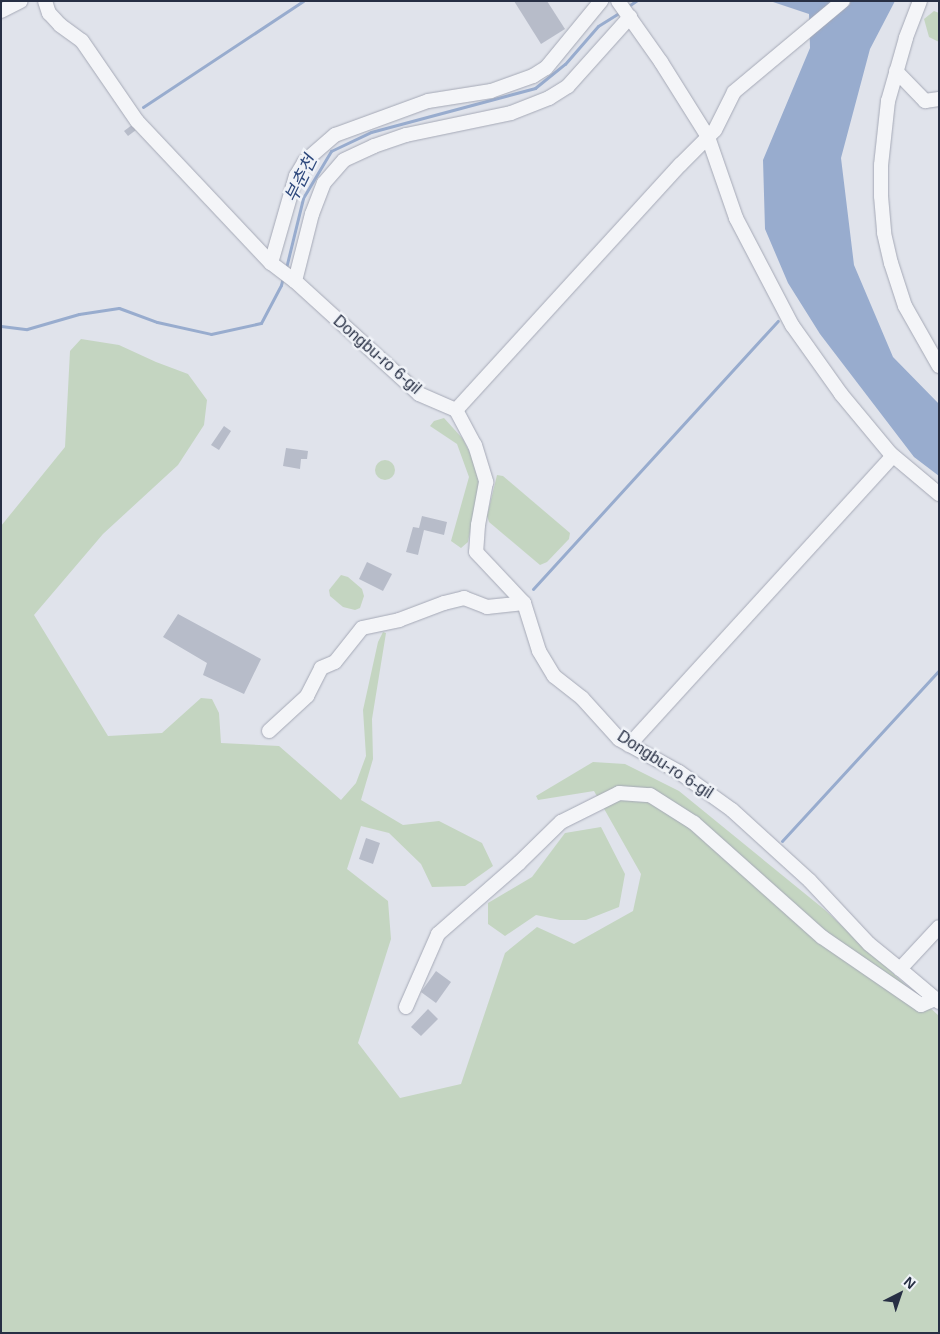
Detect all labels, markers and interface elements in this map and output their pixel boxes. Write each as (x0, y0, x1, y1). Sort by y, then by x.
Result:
water label: 부춘천 (280, 152, 322, 206)
street label: Dongbu-ro 6-gil (329, 312, 425, 398)
street label: Dongbu-ro 6-gil (614, 727, 716, 803)
north arrow (875, 1269, 925, 1319)
text: N (901, 1273, 919, 1292)

